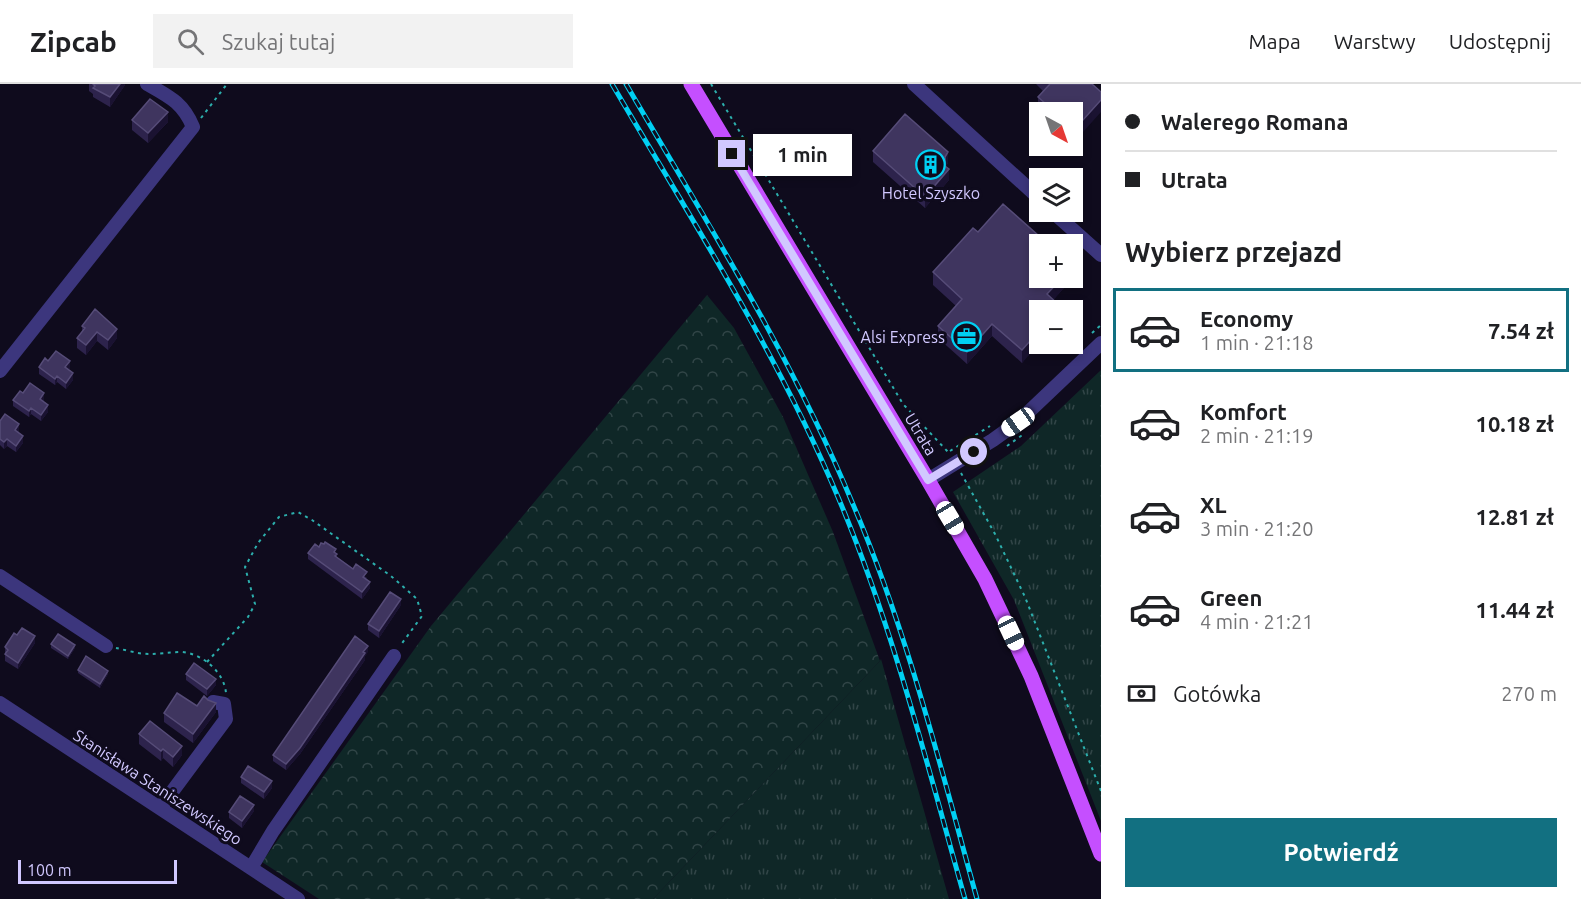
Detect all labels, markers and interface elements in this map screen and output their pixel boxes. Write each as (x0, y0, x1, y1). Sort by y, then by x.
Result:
search box (153, 14, 573, 68)
icon: search (174, 25, 207, 58)
text: Zipcab (30, 26, 117, 57)
text: Szukaj tutaj (222, 29, 335, 54)
text: Mapa (1249, 29, 1301, 53)
text: Warstwy (1334, 29, 1416, 53)
text: Udostępnij (1449, 29, 1551, 53)
north arrow (1029, 102, 1083, 156)
map controls (1029, 102, 1083, 354)
text: Walerego Romana (1161, 109, 1348, 134)
callout: 1 min (753, 133, 852, 175)
route end (718, 140, 745, 167)
text: 1 min (777, 143, 828, 166)
building icon: Hotel Szyszko (915, 149, 947, 181)
text: Utrata (1161, 167, 1228, 192)
button: layers (1029, 168, 1083, 222)
place label: Hotel Szyszko (882, 184, 980, 202)
button: + (1029, 234, 1083, 288)
text: Wybierz przejazd (1125, 237, 1342, 267)
button: − (1029, 300, 1083, 354)
icon: car (1128, 303, 1182, 357)
text: Economy (1200, 306, 1293, 331)
text: 7.54 zł (1488, 318, 1554, 343)
office icon: Alsi Express (950, 321, 982, 353)
place label: Alsi Express (861, 328, 945, 346)
text: 1 min · 21:18 (1200, 331, 1314, 354)
icon: car (1128, 396, 1182, 450)
text: Komfort (1200, 399, 1287, 424)
car (998, 404, 1038, 440)
street label: Utrata (901, 410, 941, 458)
text: 10.18 zł (1475, 411, 1554, 436)
text: 2 min · 21:19 (1200, 424, 1314, 447)
route start (960, 438, 987, 465)
icon: car (1128, 489, 1182, 543)
text: XL (1200, 492, 1227, 517)
car (933, 498, 967, 538)
text: 12.81 zł (1475, 504, 1554, 529)
text: 3 min · 21:20 (1200, 517, 1314, 540)
icon: car (1128, 582, 1182, 636)
text: Green (1200, 585, 1262, 610)
text: 11.44 zł (1475, 597, 1554, 622)
text: 4 min · 21:21 (1200, 610, 1314, 633)
car (995, 613, 1027, 653)
icon: cash (1125, 677, 1158, 710)
text: Gotówka (1173, 681, 1261, 706)
text: 270 m (1501, 682, 1557, 705)
street label: Stanisława Staniszewskiego (70, 726, 246, 848)
button: Potwierdź (1125, 818, 1557, 887)
scale bar (18, 857, 177, 884)
text: 100 m (27, 861, 72, 879)

